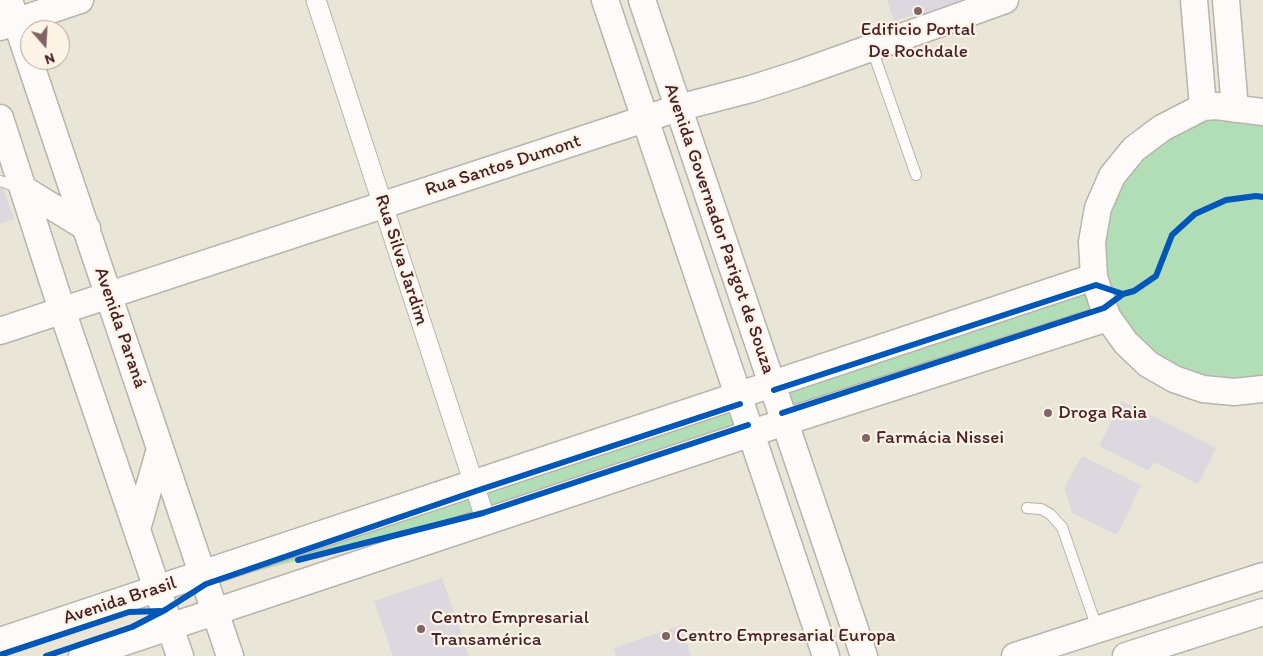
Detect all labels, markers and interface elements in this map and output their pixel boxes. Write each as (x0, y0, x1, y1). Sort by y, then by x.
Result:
marker: Edificio Portal De Rochdale (912, 5, 924, 17)
place label: Edificio Portal De Rochdale (861, 19, 975, 63)
north arrow (20, 20, 70, 70)
text: N (42, 49, 57, 68)
street label: Avenida Governador Parigot de Souza (658, 81, 780, 377)
street label: Rua Santos Dumont (422, 130, 584, 202)
street label: Rua Silva Jardim (369, 192, 433, 328)
street label: Avenida Paraná (89, 265, 151, 391)
place label: Droga Raia (1058, 402, 1147, 424)
marker: Droga Raia (1042, 407, 1054, 419)
place label: Farmácia Nissei (876, 427, 1004, 449)
marker: Farmácia Nissei (860, 432, 872, 444)
street label: Avenida Brasil (61, 572, 179, 630)
place label: Centro Empresarial Transamérica (431, 607, 589, 651)
marker: Centro Empresarial Transamérica (415, 623, 427, 635)
place label: Centro Empresarial Europa (676, 625, 896, 647)
marker: Centro Empresarial Europa (660, 630, 672, 642)

